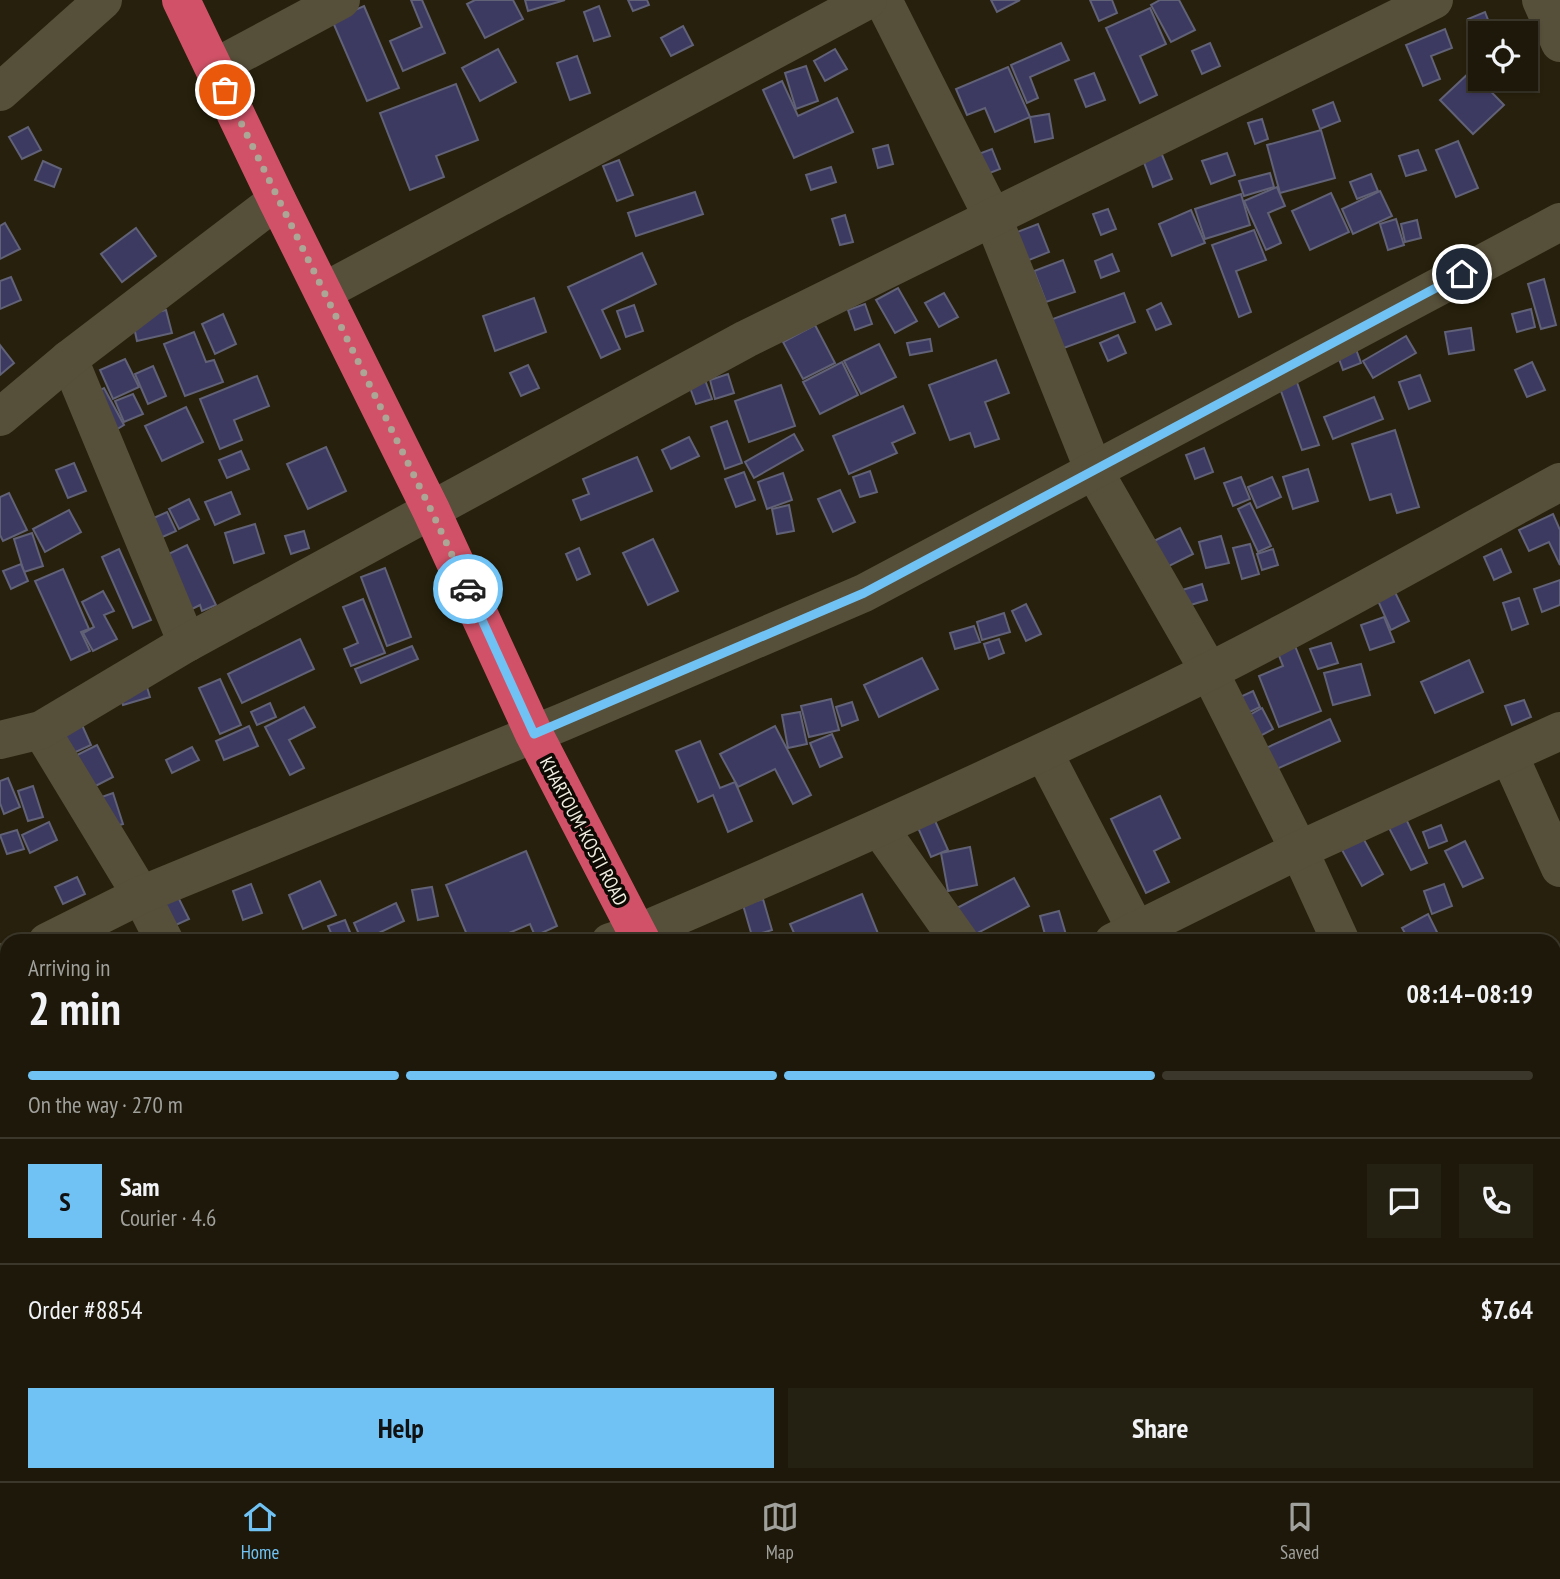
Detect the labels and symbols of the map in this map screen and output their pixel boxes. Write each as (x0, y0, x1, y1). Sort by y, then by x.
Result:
pin (195, 60, 255, 120)
pin (1432, 244, 1492, 304)
courier (433, 554, 503, 624)
street label: KHARTOUM-KOSTI ROAD (535, 753, 633, 909)

